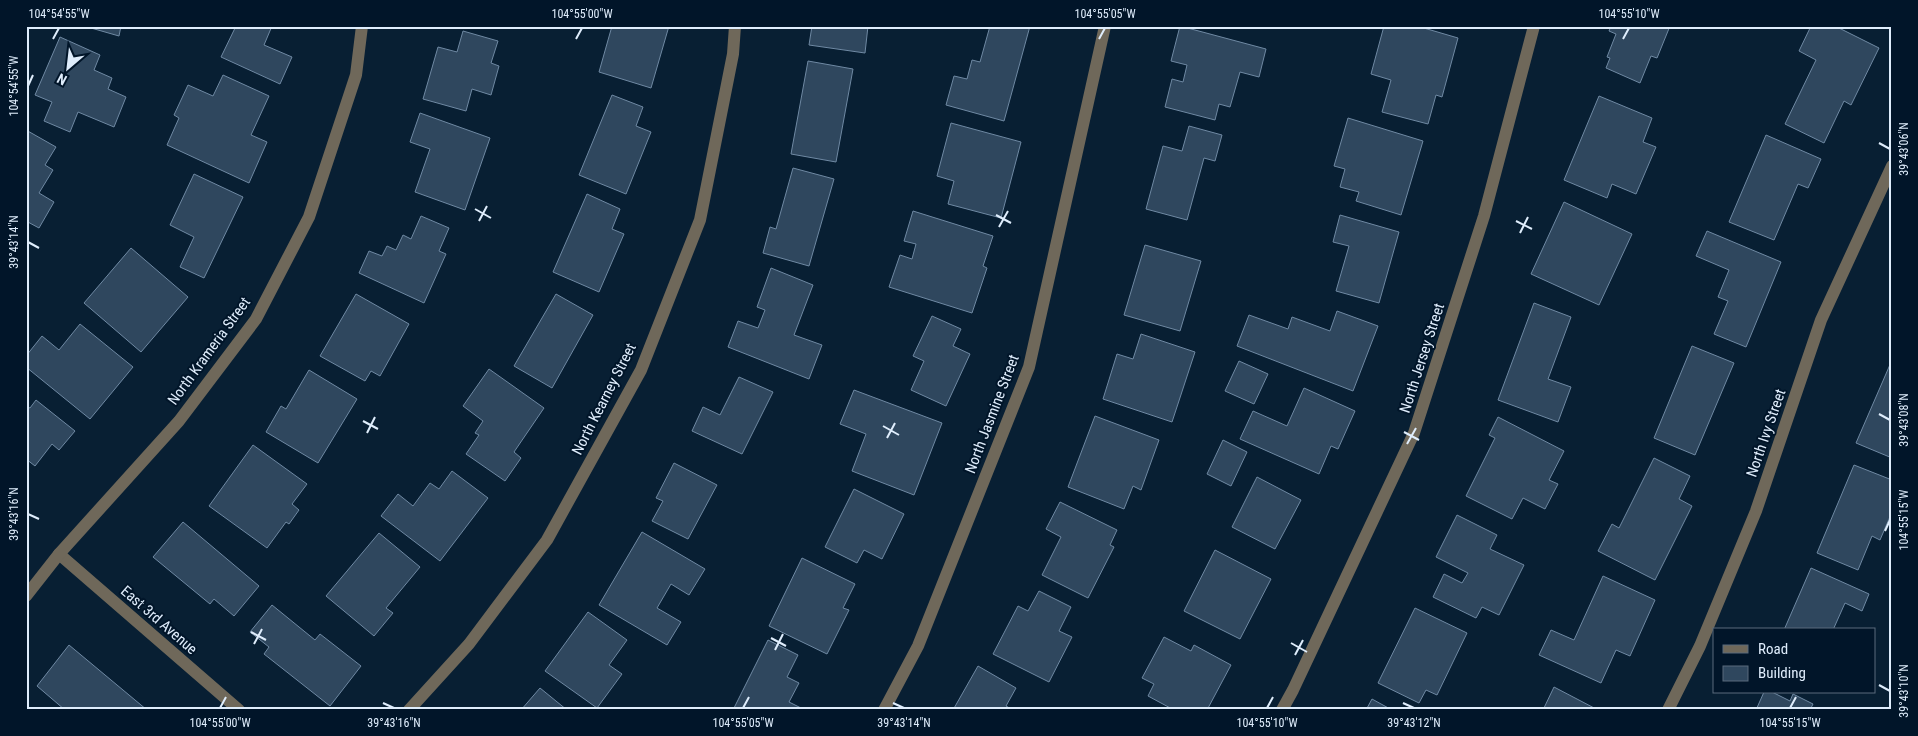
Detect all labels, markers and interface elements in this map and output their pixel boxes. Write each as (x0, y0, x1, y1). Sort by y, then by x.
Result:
text: 104°54'55"W (28, 7, 90, 21)
text: 104°55'00"W (551, 7, 613, 21)
text: 104°55'05"W (1074, 7, 1136, 21)
text: 104°55'10"W (1598, 7, 1660, 21)
north arrow (42, 42, 92, 92)
text: 104°54'55"W (7, 55, 21, 117)
text: N (54, 70, 69, 89)
text: 39°43'06"N (1897, 122, 1911, 176)
text: 39°43'14"N (7, 215, 21, 269)
street label: North Krameria Street (164, 294, 254, 408)
street label: North Jersey Street (1396, 301, 1448, 415)
street label: North Kearney Street (568, 340, 640, 458)
street label: North Jasmine Street (961, 352, 1023, 476)
street label: North Ivy Street (1743, 387, 1789, 479)
text: 39°43'08"N (1897, 393, 1911, 447)
text: 39°43'16"N (7, 487, 21, 541)
text: 104°55'15"W (1897, 489, 1911, 551)
street label: East 3rd Avenue (117, 582, 201, 658)
legend (1713, 628, 1876, 694)
text: Road (1758, 640, 1788, 658)
text: Building (1758, 664, 1806, 682)
text: 39°43'10"N (1897, 664, 1911, 718)
text: 104°55'00"W (189, 716, 251, 730)
text: 39°43'16"N (367, 716, 421, 730)
text: 104°55'05"W (712, 716, 774, 730)
text: 39°43'14"N (877, 716, 931, 730)
text: 104°55'10"W (1236, 716, 1298, 730)
text: 39°43'12"N (1387, 716, 1441, 730)
text: 104°55'15"W (1759, 716, 1821, 730)

